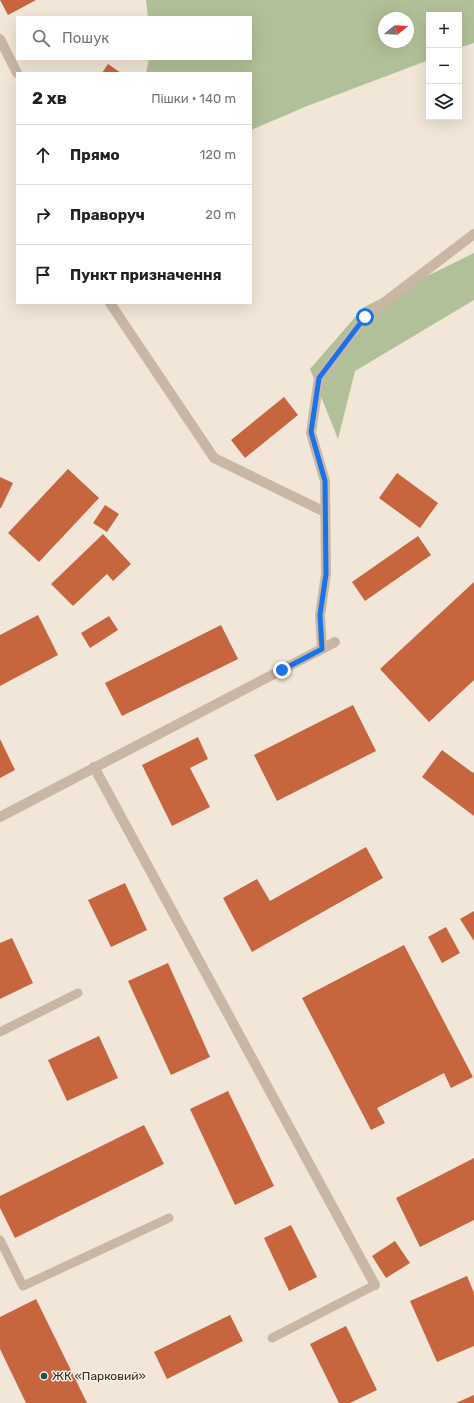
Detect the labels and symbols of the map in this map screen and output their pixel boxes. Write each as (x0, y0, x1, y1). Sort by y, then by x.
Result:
north arrow (378, 12, 414, 48)
route start (356, 308, 374, 326)
route end (273, 661, 291, 679)
place label: ЖК «Парковий» (52, 1369, 146, 1383)
marker: ЖК «Парковий» (39, 1371, 49, 1381)

